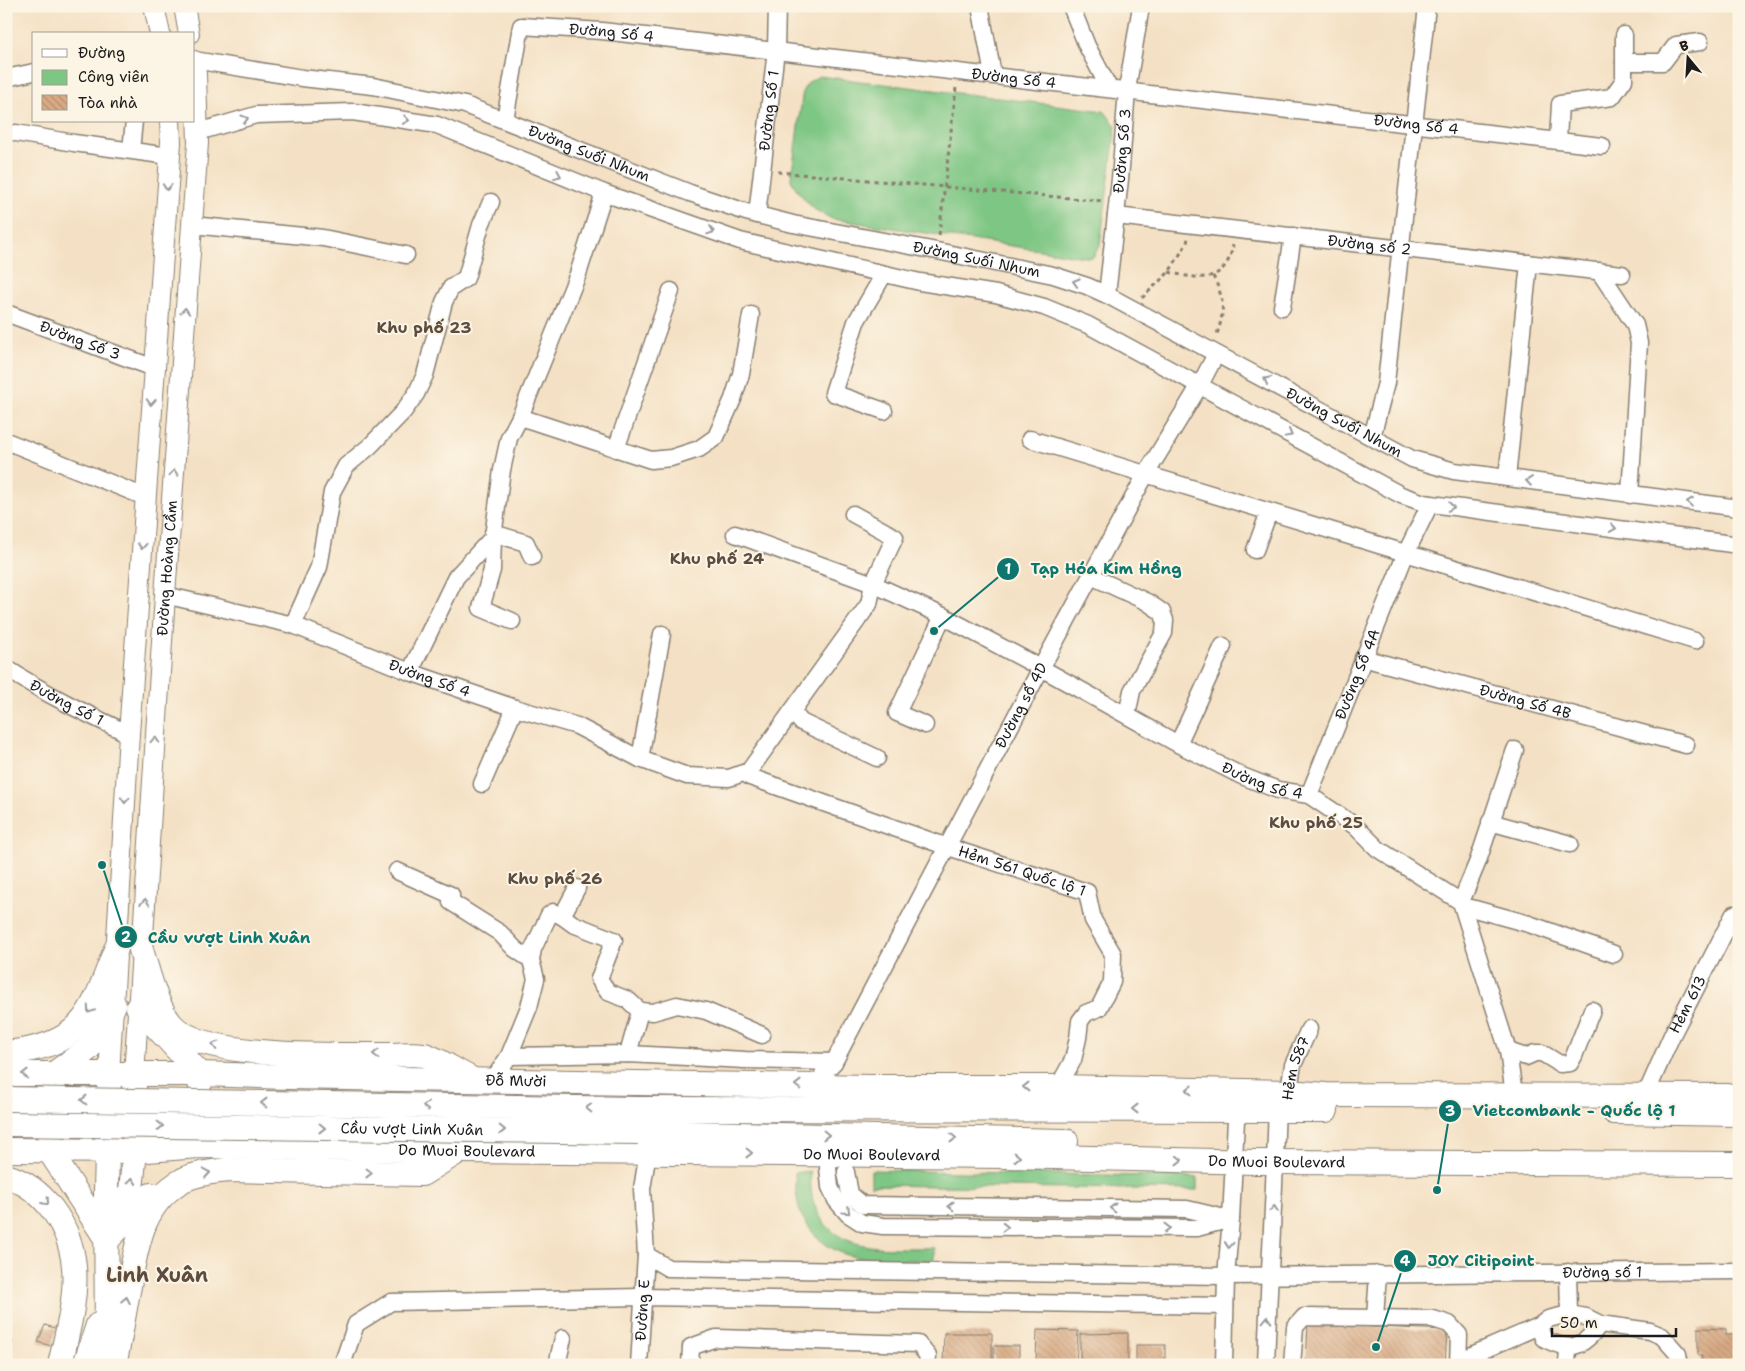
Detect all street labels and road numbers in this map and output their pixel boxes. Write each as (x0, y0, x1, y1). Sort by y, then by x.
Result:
street label: Đường Số 4 (568, 19, 655, 47)
street label: Đường Số 4 (970, 64, 1057, 93)
street label: Đường Số 1 (754, 69, 784, 152)
street label: Đường Số 3 (1108, 108, 1136, 194)
street label: Đường Số 4 (1373, 110, 1460, 139)
street label: Đường Suối Nhum (525, 121, 653, 186)
street label: Đường số 2 (1326, 230, 1412, 260)
street label: Đường Suối Nhum (911, 237, 1042, 282)
street label: Đường Số 3 (37, 316, 123, 365)
street label: Đường Suối Nhum (1282, 383, 1406, 462)
street label: Đường Hoàng Cầm (152, 499, 182, 637)
street label: Đường Số 4A (1330, 626, 1385, 723)
street label: Đường Số 4 (386, 654, 473, 702)
street label: Đường số 4D (991, 659, 1052, 752)
street label: Đường Số 1 (26, 675, 107, 730)
street label: Đường Số 4B (1477, 680, 1573, 724)
street label: Đường Số 4 (1218, 757, 1304, 804)
street label: Hẻm 561 Quốc lộ 1 (956, 841, 1088, 901)
street label: Hẻm 613 (1664, 972, 1711, 1037)
street label: Hẻm 587 (1277, 1033, 1315, 1102)
street label: Đỗ Mười (485, 1070, 547, 1091)
street label: Cầu vượt Linh Xuân (340, 1118, 483, 1140)
street label: Do Muoi Boulevard (398, 1140, 536, 1162)
street label: Do Muoi Boulevard (803, 1144, 941, 1165)
street label: Do Muoi Boulevard (1208, 1151, 1346, 1172)
street label: Đường số 1 (1562, 1262, 1642, 1283)
street label: Đường E (631, 1279, 654, 1342)

